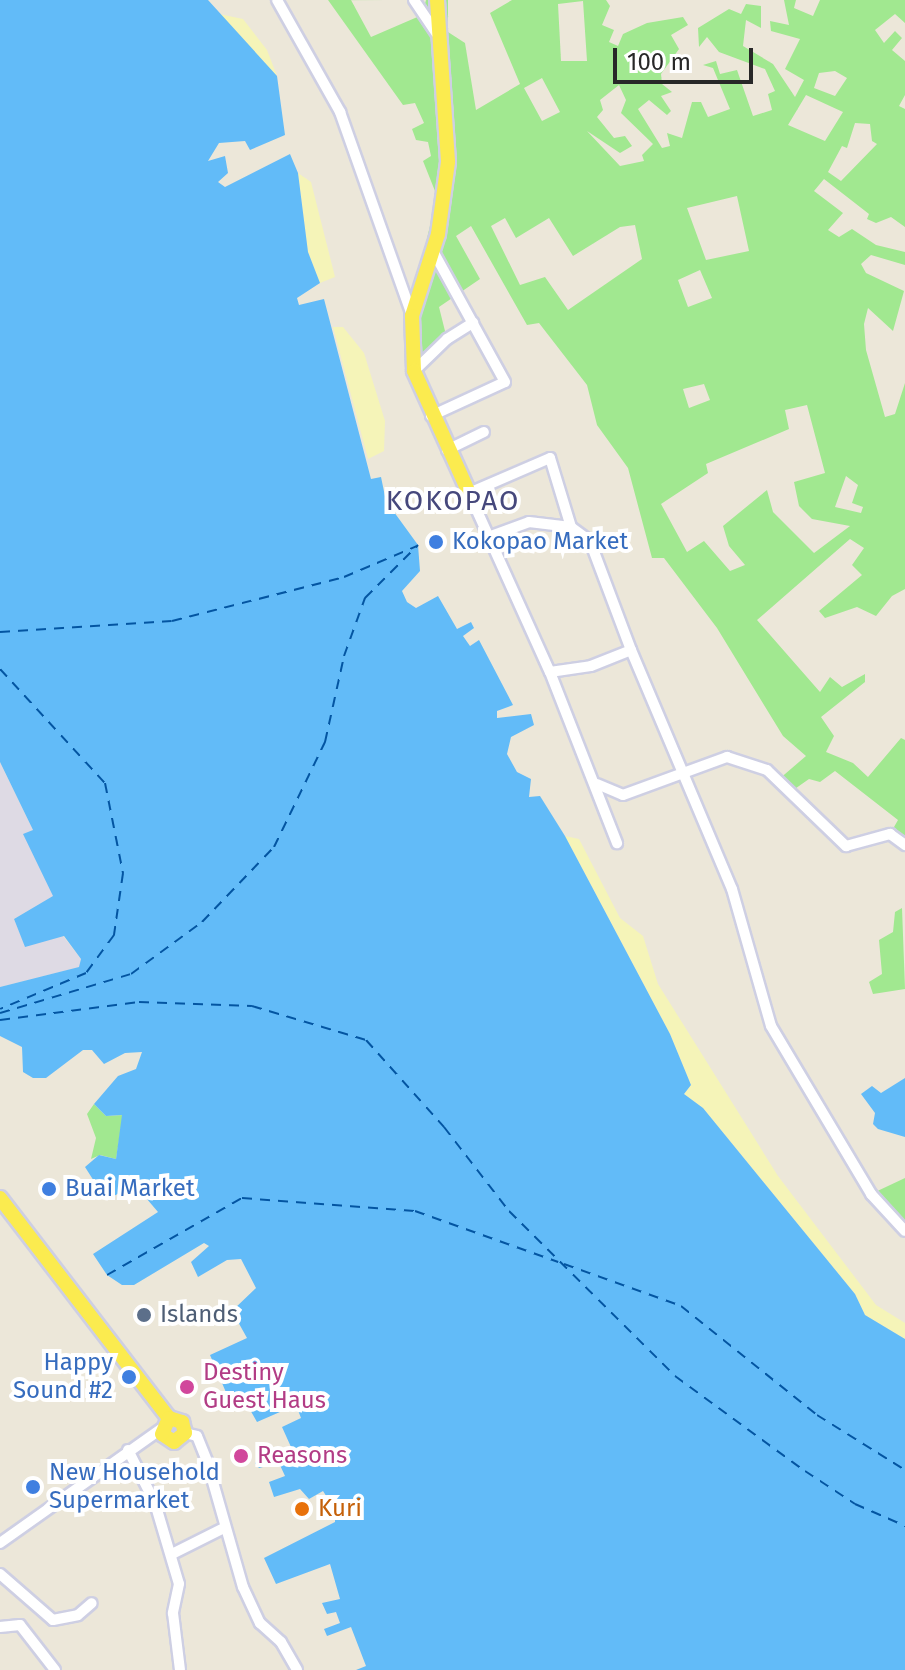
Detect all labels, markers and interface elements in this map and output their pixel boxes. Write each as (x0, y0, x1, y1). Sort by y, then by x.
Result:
scale bar (617, 32, 757, 82)
text: 100 m (627, 48, 691, 76)
district label: KOKOPAO (386, 484, 520, 518)
place label: Kokopao Market (452, 528, 628, 556)
marker: Kokopao Market (427, 533, 445, 551)
place label: Buai Market (65, 1175, 195, 1203)
marker: Buai Market (40, 1180, 58, 1198)
place label: Islands (160, 1301, 238, 1329)
marker: Islands (135, 1306, 153, 1324)
place label: Happy Sound #2 (13, 1349, 113, 1405)
place label: Destiny Guest Haus (203, 1359, 326, 1415)
marker: Happy Sound #2 (120, 1368, 138, 1386)
marker: Destiny Guest Haus (178, 1378, 196, 1396)
place label: Reasons (257, 1442, 347, 1470)
marker: Reasons (232, 1447, 250, 1465)
place label: New Household Supermarket (49, 1459, 220, 1515)
marker: New Household Supermarket (24, 1478, 42, 1496)
place label: Kuri (318, 1495, 362, 1523)
marker: Kuri (293, 1500, 311, 1518)

